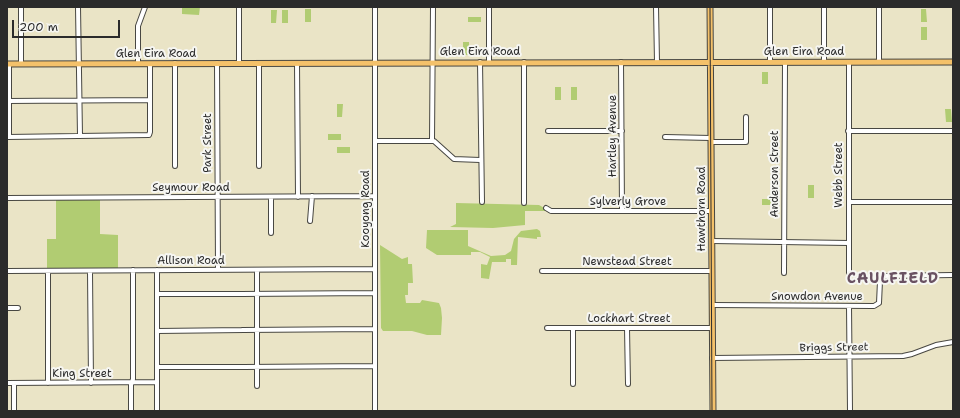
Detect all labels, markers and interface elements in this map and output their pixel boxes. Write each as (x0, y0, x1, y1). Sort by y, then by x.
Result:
scale bar (14, 12, 122, 38)
text: 200 m (19, 19, 58, 35)
street label: Glen Eira Road (440, 45, 520, 59)
street label: Glen Eira Road (764, 45, 844, 59)
street label: Glen Eira Road (116, 47, 196, 61)
street label: Hartley Avenue (606, 95, 620, 177)
street label: Park Street (201, 113, 215, 173)
street label: Anderson Street (768, 131, 782, 217)
street label: Webb Street (832, 142, 846, 208)
street label: Hawthorn Road (695, 167, 709, 251)
street label: Kooyong Road (359, 170, 373, 248)
street label: Seymour Road (152, 181, 230, 195)
street label: Sylverly Grove (590, 195, 666, 209)
street label: Allison Road (157, 254, 225, 268)
street label: Newstead Street (582, 255, 672, 269)
district label: CAULFIELD (847, 270, 939, 288)
street label: Snowdon Avenue (771, 290, 863, 304)
street label: Lockhart Street (587, 312, 671, 326)
street label: Briggs Street (799, 341, 869, 355)
street label: King Street (52, 367, 112, 381)

